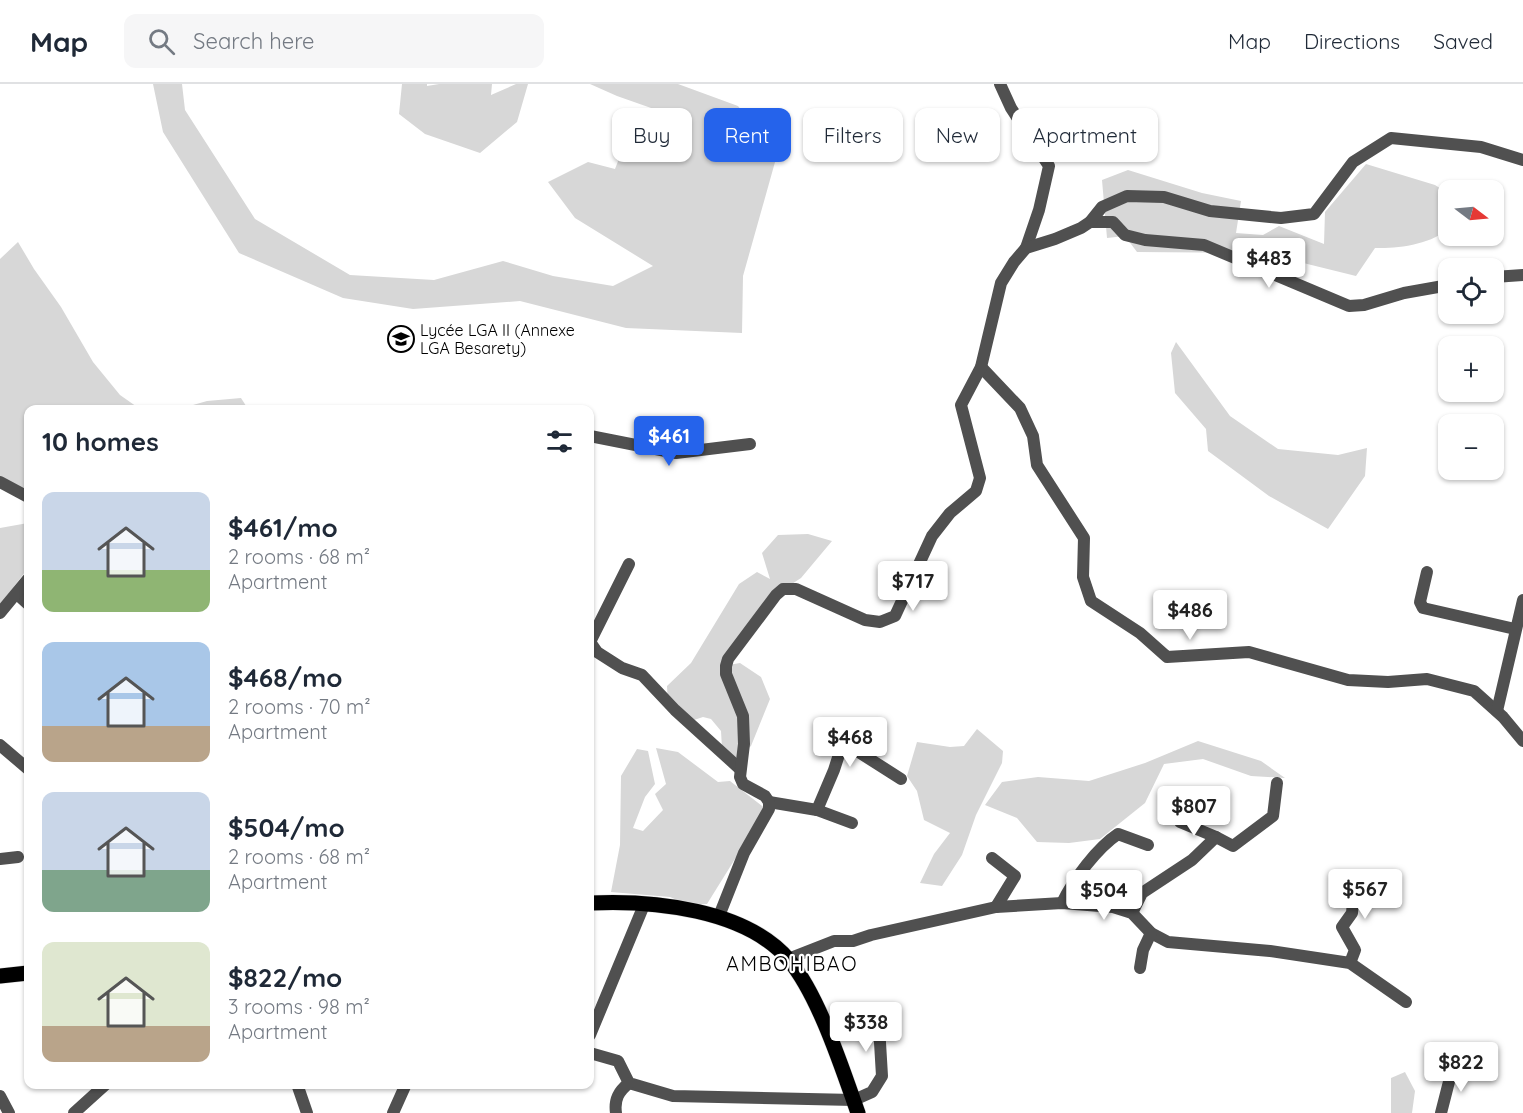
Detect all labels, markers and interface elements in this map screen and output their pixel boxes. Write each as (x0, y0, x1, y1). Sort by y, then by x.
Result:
search box (124, 14, 544, 68)
text: Map (30, 24, 88, 59)
icon: search (145, 25, 178, 58)
text: Search here (193, 27, 315, 55)
text: Map (1228, 28, 1271, 54)
text: Directions (1304, 28, 1400, 54)
text: Saved (1433, 28, 1493, 54)
chip: Buy (612, 108, 692, 162)
chip: Rent (704, 108, 791, 162)
chip: Filters (803, 108, 903, 162)
chip: New (915, 108, 1000, 162)
chip: Apartment (1012, 108, 1158, 162)
north arrow (1438, 180, 1504, 246)
map controls (1438, 180, 1504, 480)
pin: $483 (1233, 238, 1305, 289)
text: $483 (1246, 245, 1292, 270)
button: locate (1438, 258, 1504, 324)
place label: Lycée LGA II (Annexe LGA Besarety) (420, 320, 575, 358)
school or university icon: Lycée LGA II (Annexe LGA Besarety) (386, 324, 416, 354)
button: + (1438, 336, 1504, 402)
button: − (1438, 414, 1504, 480)
pin: $461 (633, 416, 705, 467)
text: $461 (648, 423, 690, 448)
text: 10 homes (42, 425, 159, 458)
icon: filters (543, 425, 576, 458)
text: $461/mo (228, 511, 338, 544)
icon: home (90, 516, 162, 588)
text: 2 rooms · 68 m² (228, 544, 370, 569)
pin: $717 (877, 561, 949, 612)
text: $717 (892, 568, 934, 593)
text: Apartment (228, 569, 328, 594)
pin: $486 (1154, 590, 1226, 641)
text: $486 (1167, 597, 1213, 622)
text: $468/mo (228, 661, 342, 694)
icon: home (90, 666, 162, 738)
text: 2 rooms · 70 m² (228, 694, 371, 719)
pin: $468 (814, 717, 886, 768)
text: Apartment (228, 719, 328, 744)
text: $468 (827, 724, 873, 749)
pin: $807 (1158, 786, 1230, 837)
text: $807 (1171, 793, 1217, 818)
text: $504/mo (228, 811, 345, 844)
icon: home (90, 816, 162, 888)
text: 2 rooms · 68 m² (228, 844, 370, 869)
text: Apartment (228, 869, 328, 894)
pin: $567 (1329, 869, 1401, 920)
pin: $504 (1068, 870, 1140, 921)
text: $567 (1342, 876, 1388, 901)
text: $504 (1080, 877, 1128, 902)
district label: AMBOHIBAO (726, 951, 858, 976)
text: $822/mo (228, 961, 342, 994)
icon: home (90, 966, 162, 1038)
text: 3 rooms · 98 m² (228, 994, 370, 1019)
pin: $338 (830, 1002, 902, 1053)
text: $338 (844, 1009, 888, 1034)
text: Apartment (228, 1019, 328, 1044)
pin: $822 (1425, 1042, 1497, 1093)
text: $822 (1438, 1049, 1484, 1074)

